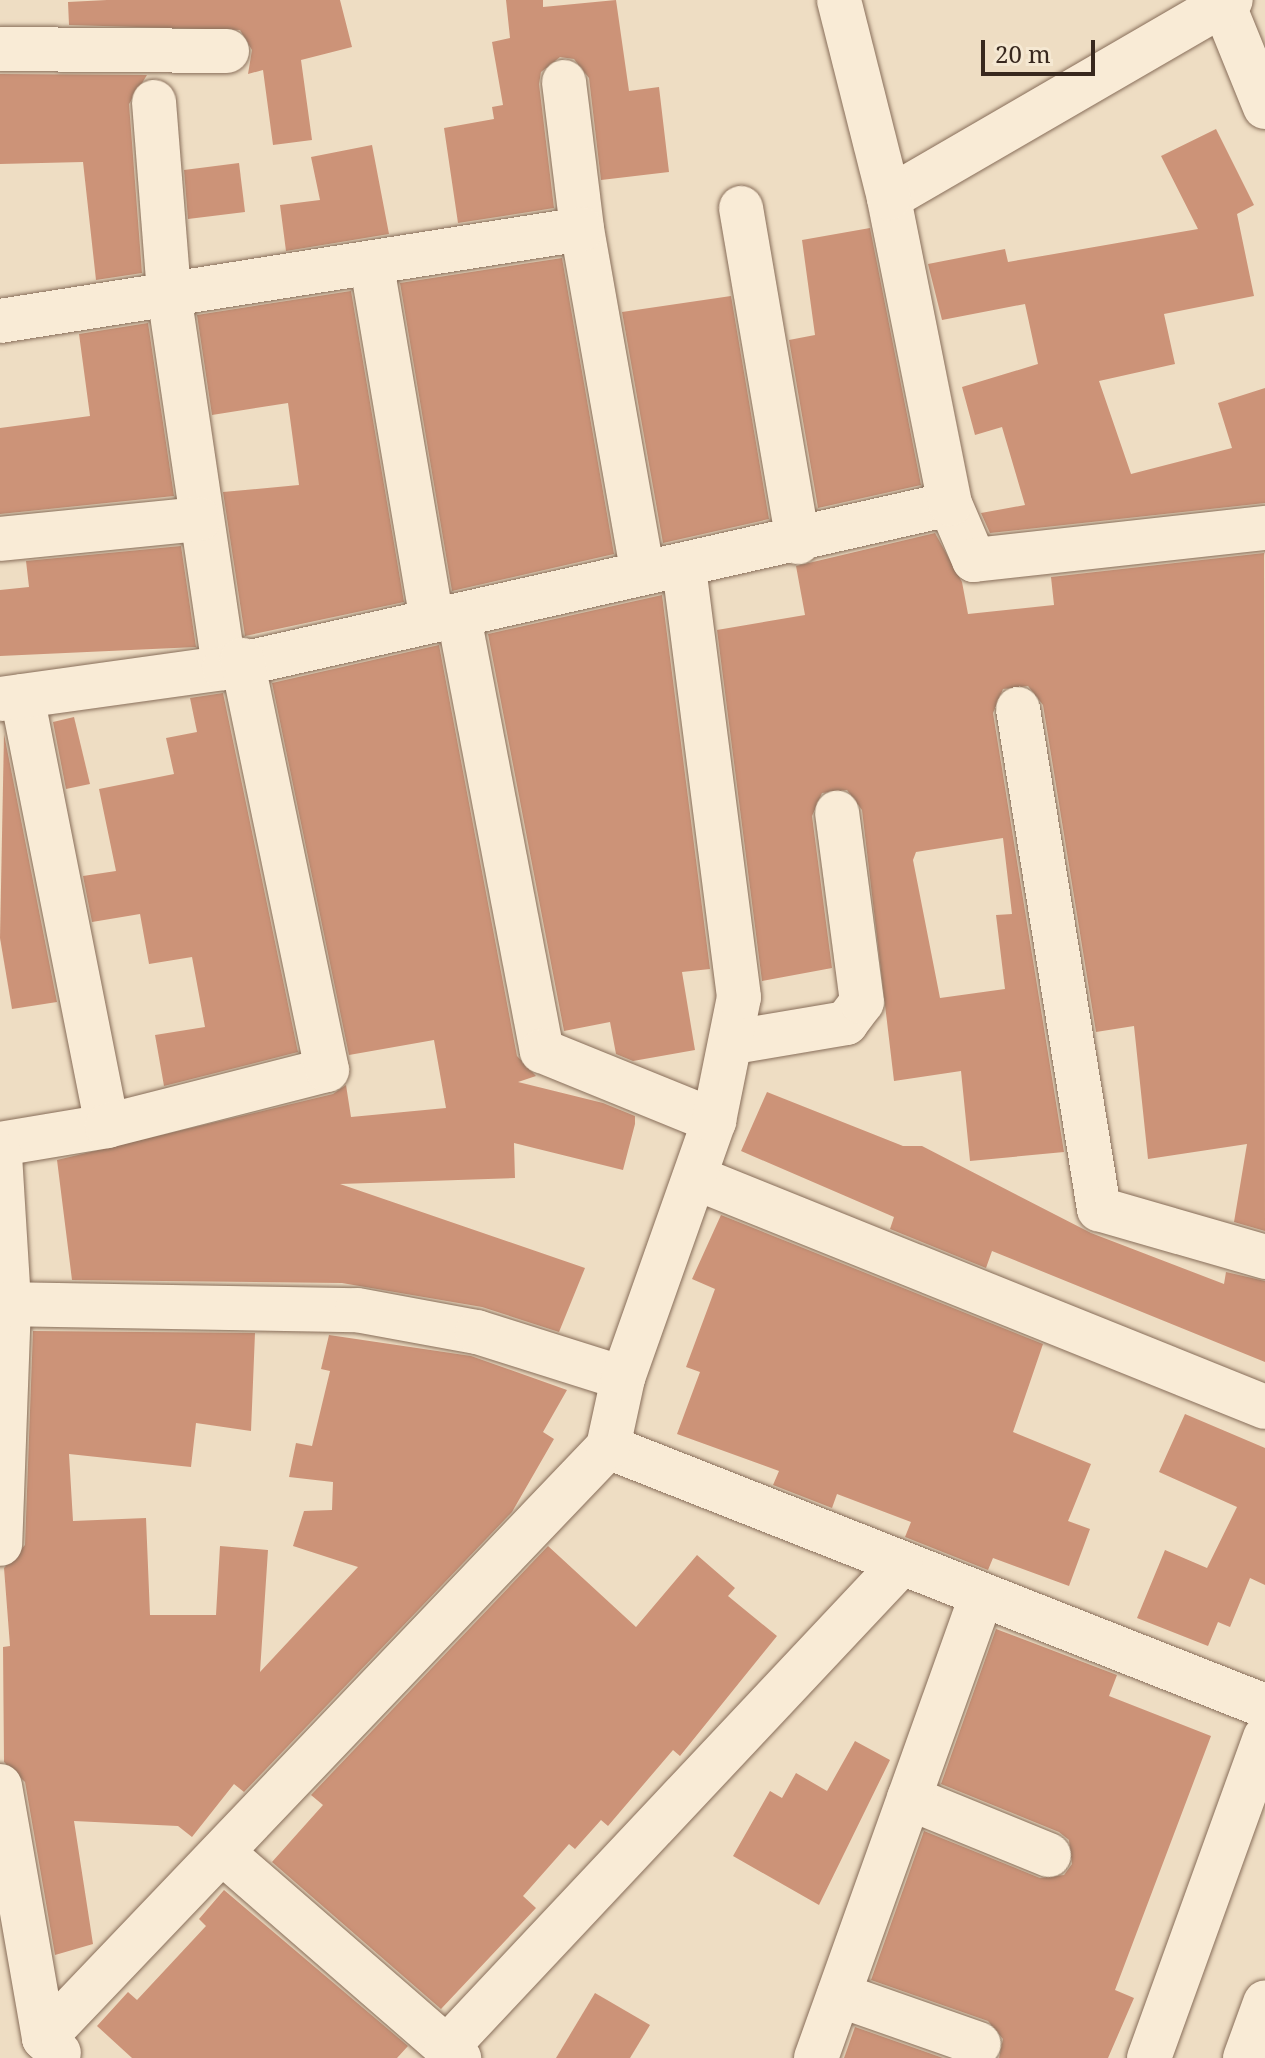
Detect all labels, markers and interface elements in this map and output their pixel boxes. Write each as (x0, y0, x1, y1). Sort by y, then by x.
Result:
scale bar (985, 24, 1099, 74)
text: 20 m (995, 37, 1051, 70)

